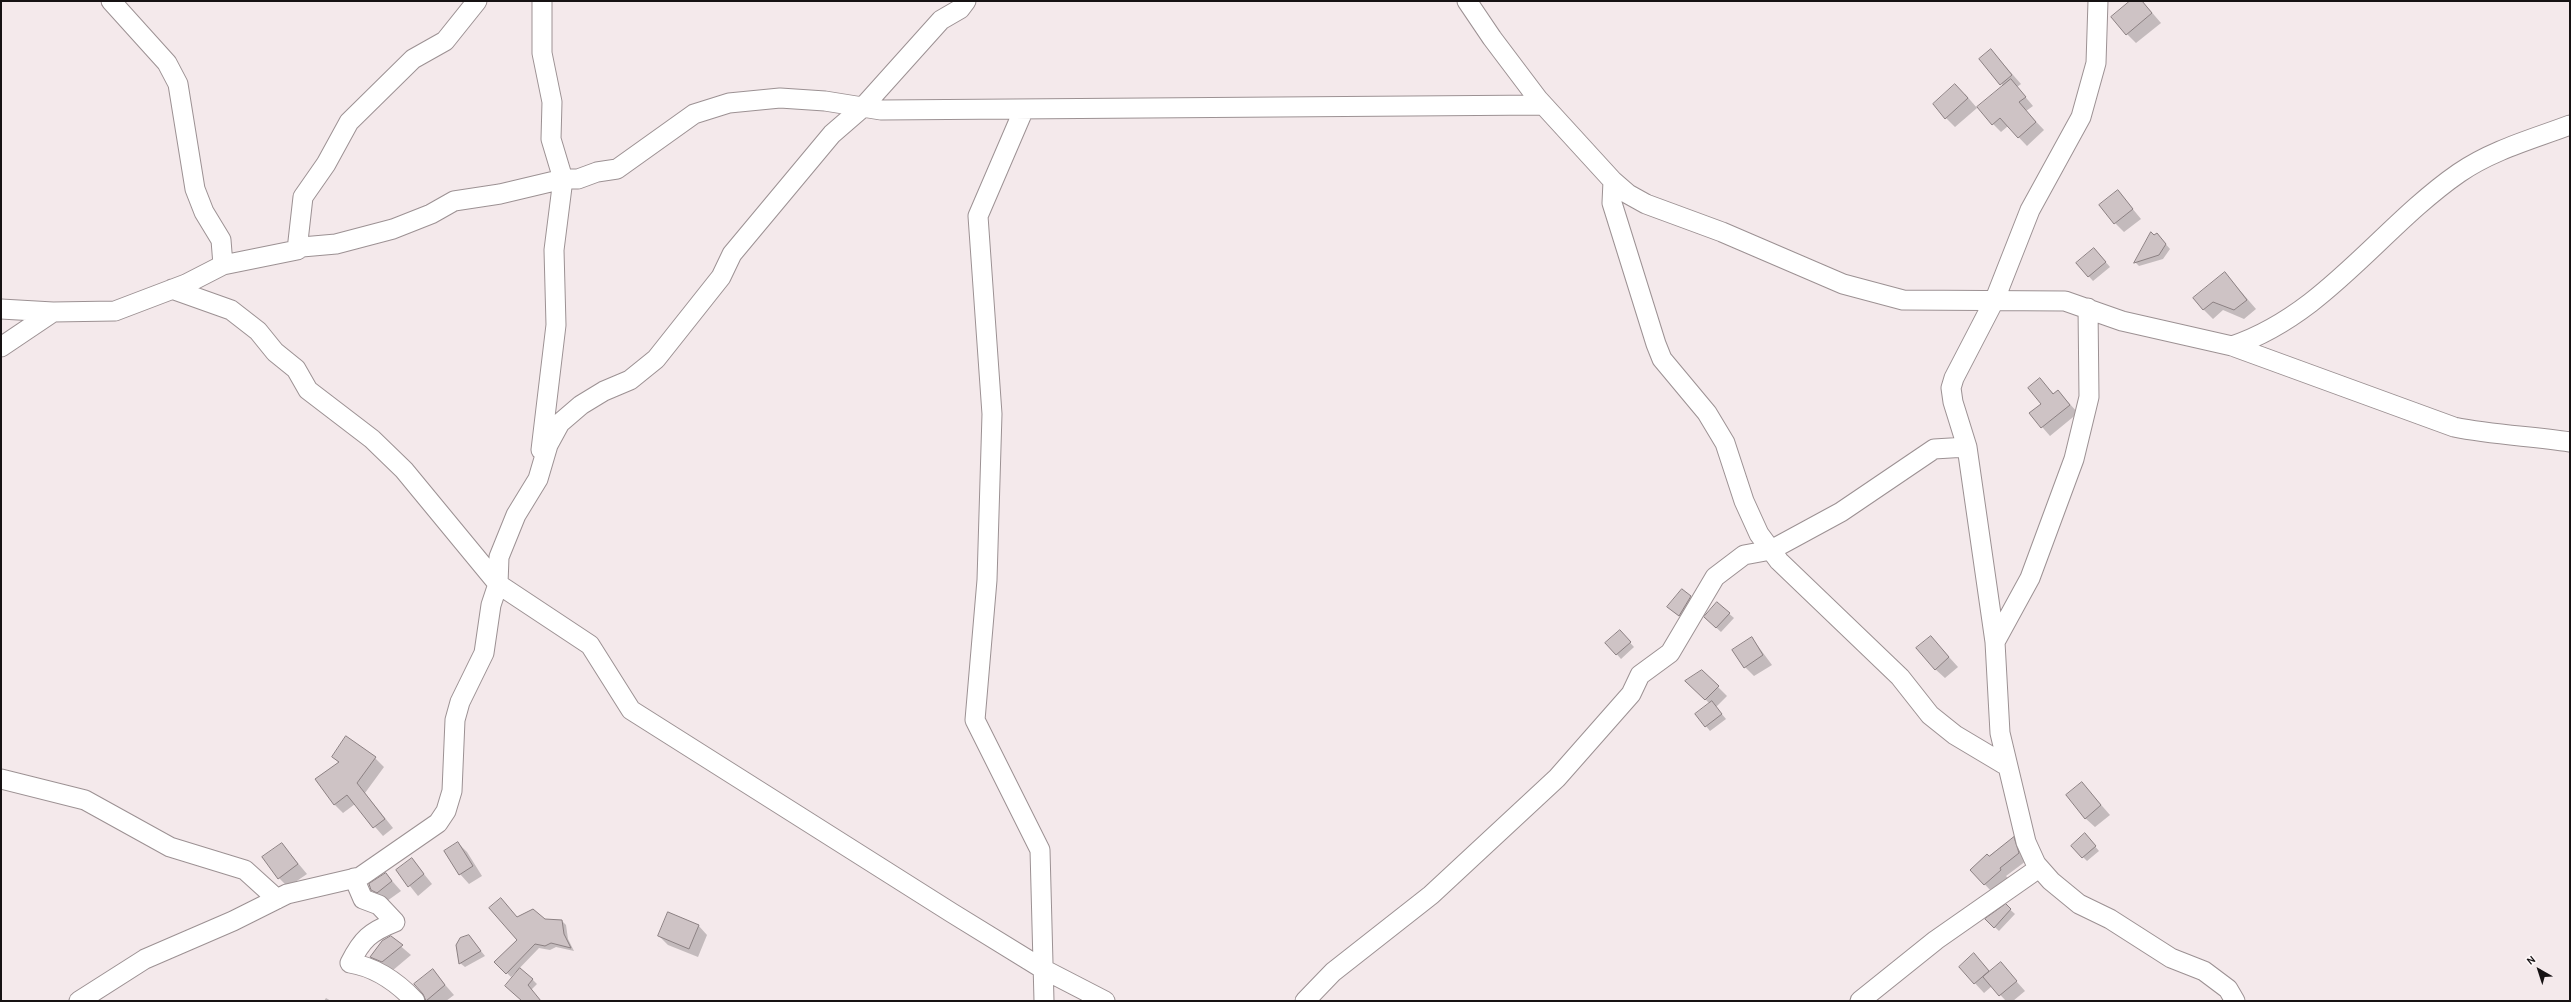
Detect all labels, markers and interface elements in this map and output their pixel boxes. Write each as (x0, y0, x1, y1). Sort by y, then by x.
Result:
north arrow (2519, 950, 2559, 990)
text: N (2524, 953, 2538, 968)

